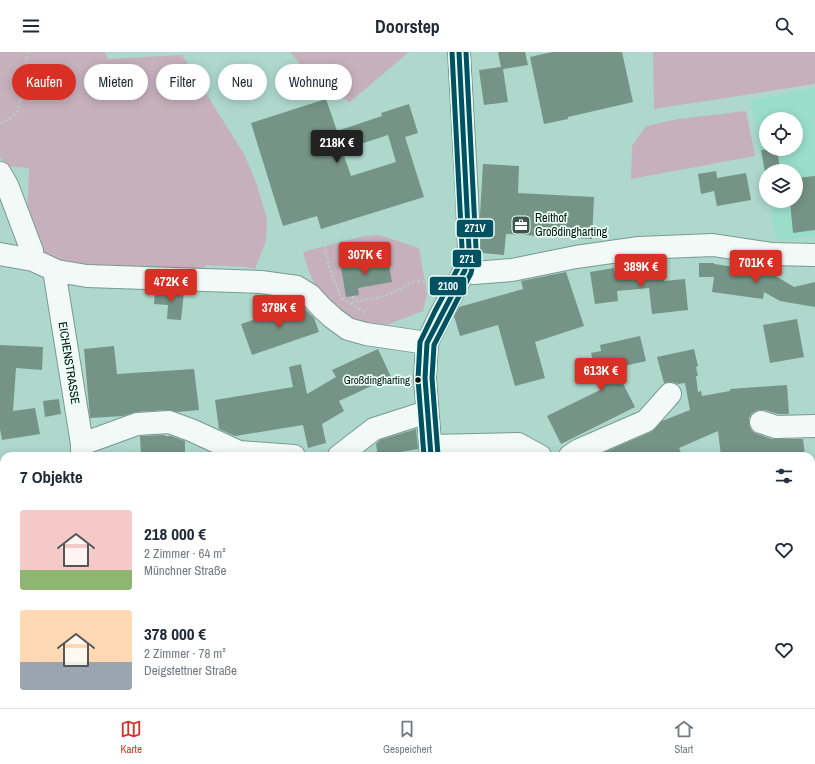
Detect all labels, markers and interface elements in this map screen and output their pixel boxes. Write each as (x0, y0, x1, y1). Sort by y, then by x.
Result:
text: Doorstep (375, 14, 440, 39)
icon: menu (20, 15, 42, 37)
icon: search (773, 15, 795, 37)
chip: Kaufen (12, 64, 76, 100)
chip: Mieten (84, 64, 148, 100)
chip: Filter (156, 64, 210, 100)
chip: Neu (218, 64, 267, 100)
chip: Wohnung (275, 64, 352, 100)
map controls (759, 112, 803, 208)
button: locate (759, 112, 803, 156)
pin: 218K € (304, 130, 370, 164)
text: 218K € (320, 134, 354, 151)
button: layers (759, 164, 803, 208)
place label: Reithof Großdingharting (535, 210, 608, 240)
office icon: Reithof Großdingharting (510, 214, 532, 236)
line badge: 271V (456, 219, 494, 238)
text: 271V (464, 221, 487, 235)
pin: 307K € (332, 242, 398, 276)
text: 307K € (348, 246, 382, 263)
line badge: 271 (452, 249, 482, 268)
pin: 701K € (723, 250, 789, 284)
text: 271 (459, 252, 475, 266)
pin: 389K € (608, 254, 674, 288)
text: 701K € (739, 254, 773, 271)
text: 389K € (624, 258, 658, 275)
pin: 472K € (138, 269, 204, 303)
text: 472K € (154, 273, 188, 290)
line badge: 2100 (429, 276, 467, 296)
text: 2100 (438, 279, 458, 293)
pin: 378K € (246, 295, 312, 329)
text: 378K € (262, 299, 296, 316)
street label: EICHENSTRASSE (55, 321, 83, 405)
pin: 613K € (568, 358, 634, 392)
text: 613K € (584, 362, 618, 379)
place label: Großdingharting (344, 373, 410, 387)
marker: Großdingharting (413, 375, 423, 385)
text: 7 Objekte (20, 465, 83, 488)
icon: filters (773, 465, 795, 487)
text: 218 000 € (144, 522, 206, 545)
icon: home (52, 526, 100, 574)
icon: heart (773, 539, 795, 561)
text: 2 Zimmer · 64 m² (144, 545, 226, 562)
text: Münchner Straße (144, 562, 226, 579)
text: 378 000 € (144, 622, 206, 645)
icon: home (52, 626, 100, 674)
icon: heart (773, 639, 795, 661)
text: 2 Zimmer · 78 m² (144, 645, 226, 662)
text: Deigstettner Straße (144, 662, 237, 679)
tab: Karte (120, 718, 142, 756)
tab: Gespeichert (383, 718, 432, 756)
tab: Start (673, 718, 695, 756)

